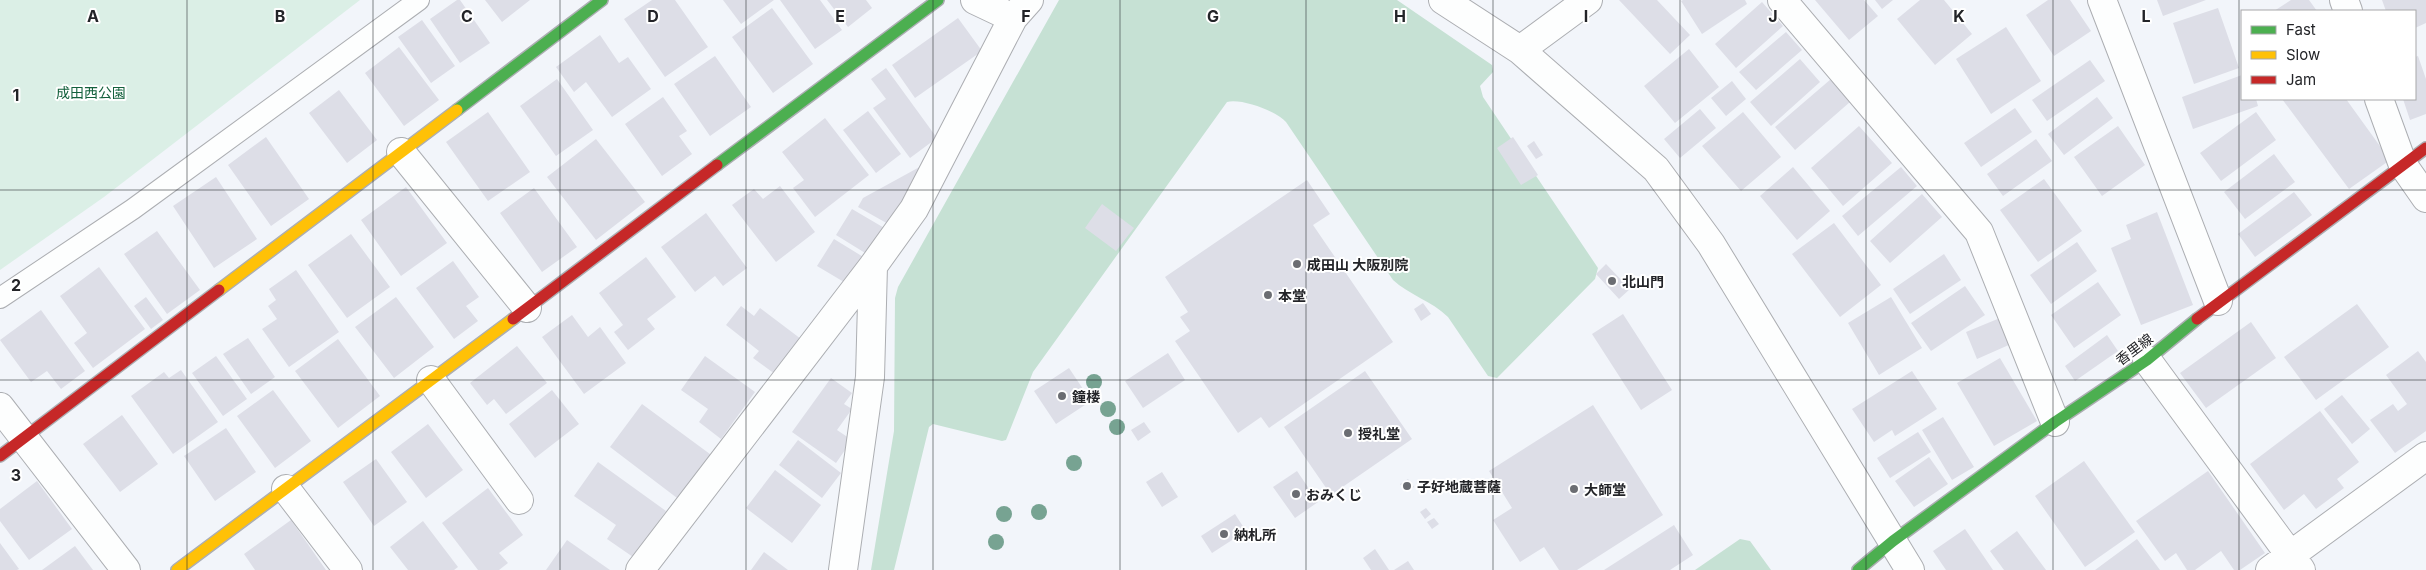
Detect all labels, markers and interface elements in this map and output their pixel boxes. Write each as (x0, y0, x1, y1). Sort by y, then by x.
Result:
text: A (87, 6, 99, 26)
text: B (275, 6, 285, 26)
text: C (461, 6, 473, 26)
text: D (647, 6, 659, 26)
text: E (835, 6, 845, 26)
text: F (1021, 6, 1031, 26)
text: G (1207, 6, 1219, 26)
text: H (1394, 6, 1406, 26)
text: I (1584, 6, 1588, 26)
text: J (1768, 6, 1778, 26)
text: K (1953, 6, 1965, 26)
text: L (2141, 6, 2151, 26)
legend (2241, 10, 2416, 100)
text: Fast (2286, 20, 2316, 39)
text: Slow (2286, 45, 2320, 64)
text: Jam (2286, 70, 2316, 89)
park label: 成田西公園 (56, 84, 126, 101)
text: 1 (13, 85, 19, 105)
place label: 成田山 大阪別院 (1307, 256, 1408, 273)
marker: 成田山 大阪別院 (1291, 258, 1303, 270)
place label: 北山門 (1622, 273, 1664, 290)
text: 2 (11, 275, 21, 295)
marker: 北山門 (1606, 275, 1618, 287)
place label: 本堂 (1278, 287, 1306, 304)
marker: 本堂 (1262, 289, 1274, 301)
street label: 香里線 (2112, 330, 2156, 368)
place label: 鐘楼 (1072, 388, 1101, 405)
marker: 鐘楼 (1056, 390, 1068, 402)
place label: 授礼堂 (1358, 425, 1400, 442)
marker: 授礼堂 (1342, 427, 1354, 439)
text: 3 (11, 465, 21, 485)
place label: 子好地蔵菩薩 (1417, 478, 1501, 495)
marker: 子好地蔵菩薩 (1401, 480, 1413, 492)
place label: 大師堂 (1584, 481, 1626, 498)
marker: 大師堂 (1568, 483, 1580, 495)
place label: おみくじ (1306, 486, 1362, 503)
marker: おみくじ (1290, 488, 1302, 500)
place label: 納札所 (1234, 526, 1276, 543)
marker: 納札所 (1218, 528, 1230, 540)

